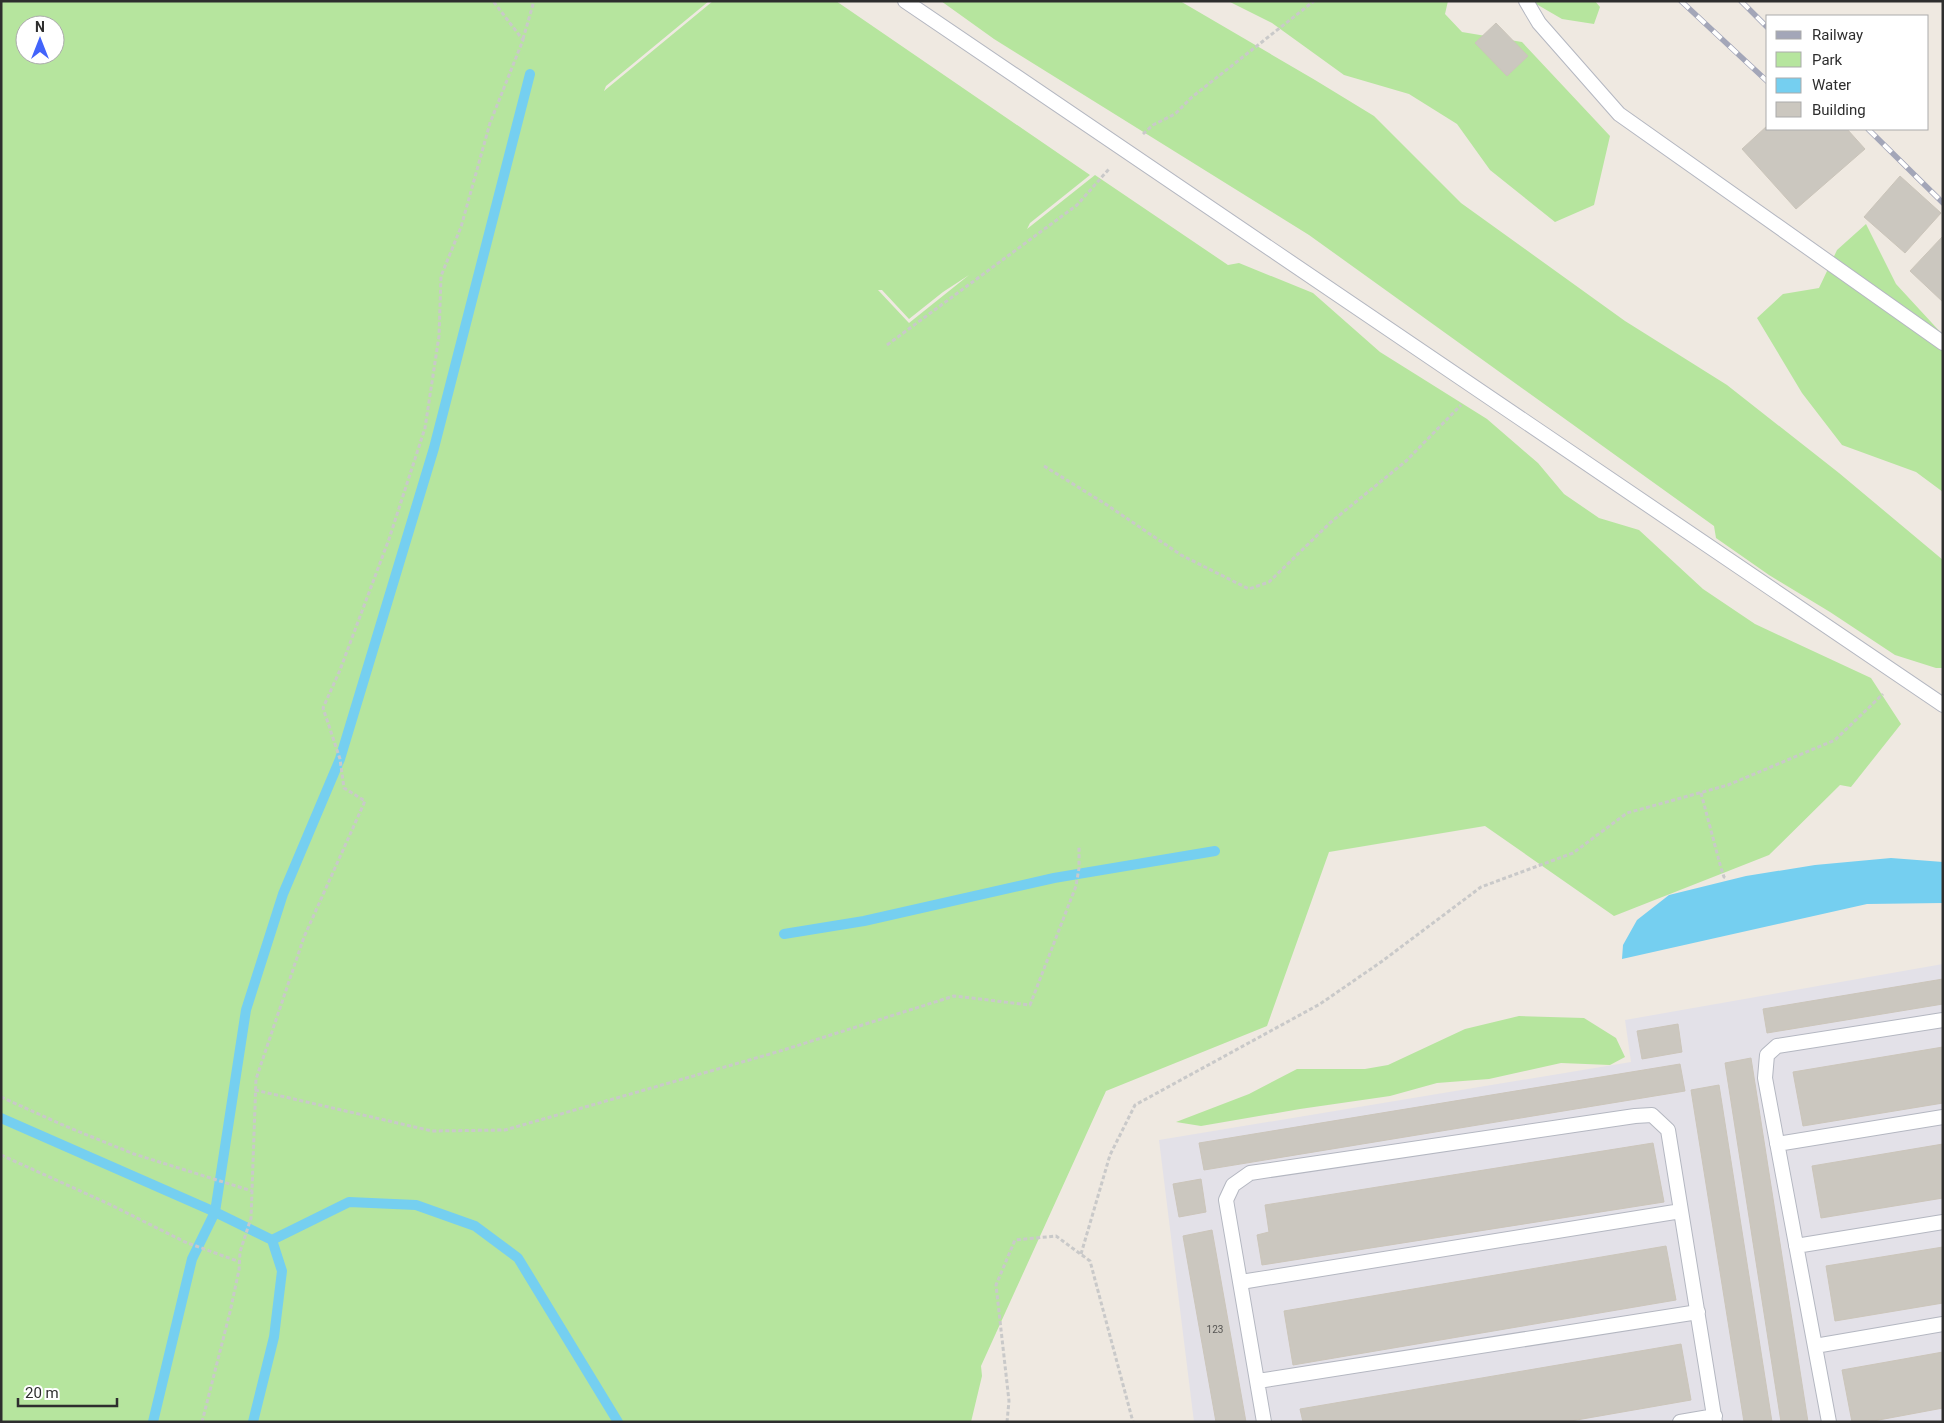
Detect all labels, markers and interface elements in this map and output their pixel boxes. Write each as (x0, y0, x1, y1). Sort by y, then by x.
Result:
north arrow (15, 15, 65, 65)
legend (1766, 15, 1929, 130)
text: N (35, 19, 45, 35)
text: Railway (1812, 26, 1863, 44)
text: Park (1812, 51, 1843, 69)
text: Water (1812, 76, 1851, 94)
text: Building (1812, 101, 1866, 119)
house number: 123 (1207, 1324, 1223, 1335)
scale bar (18, 1376, 116, 1408)
text: 20 m (25, 1384, 59, 1402)

